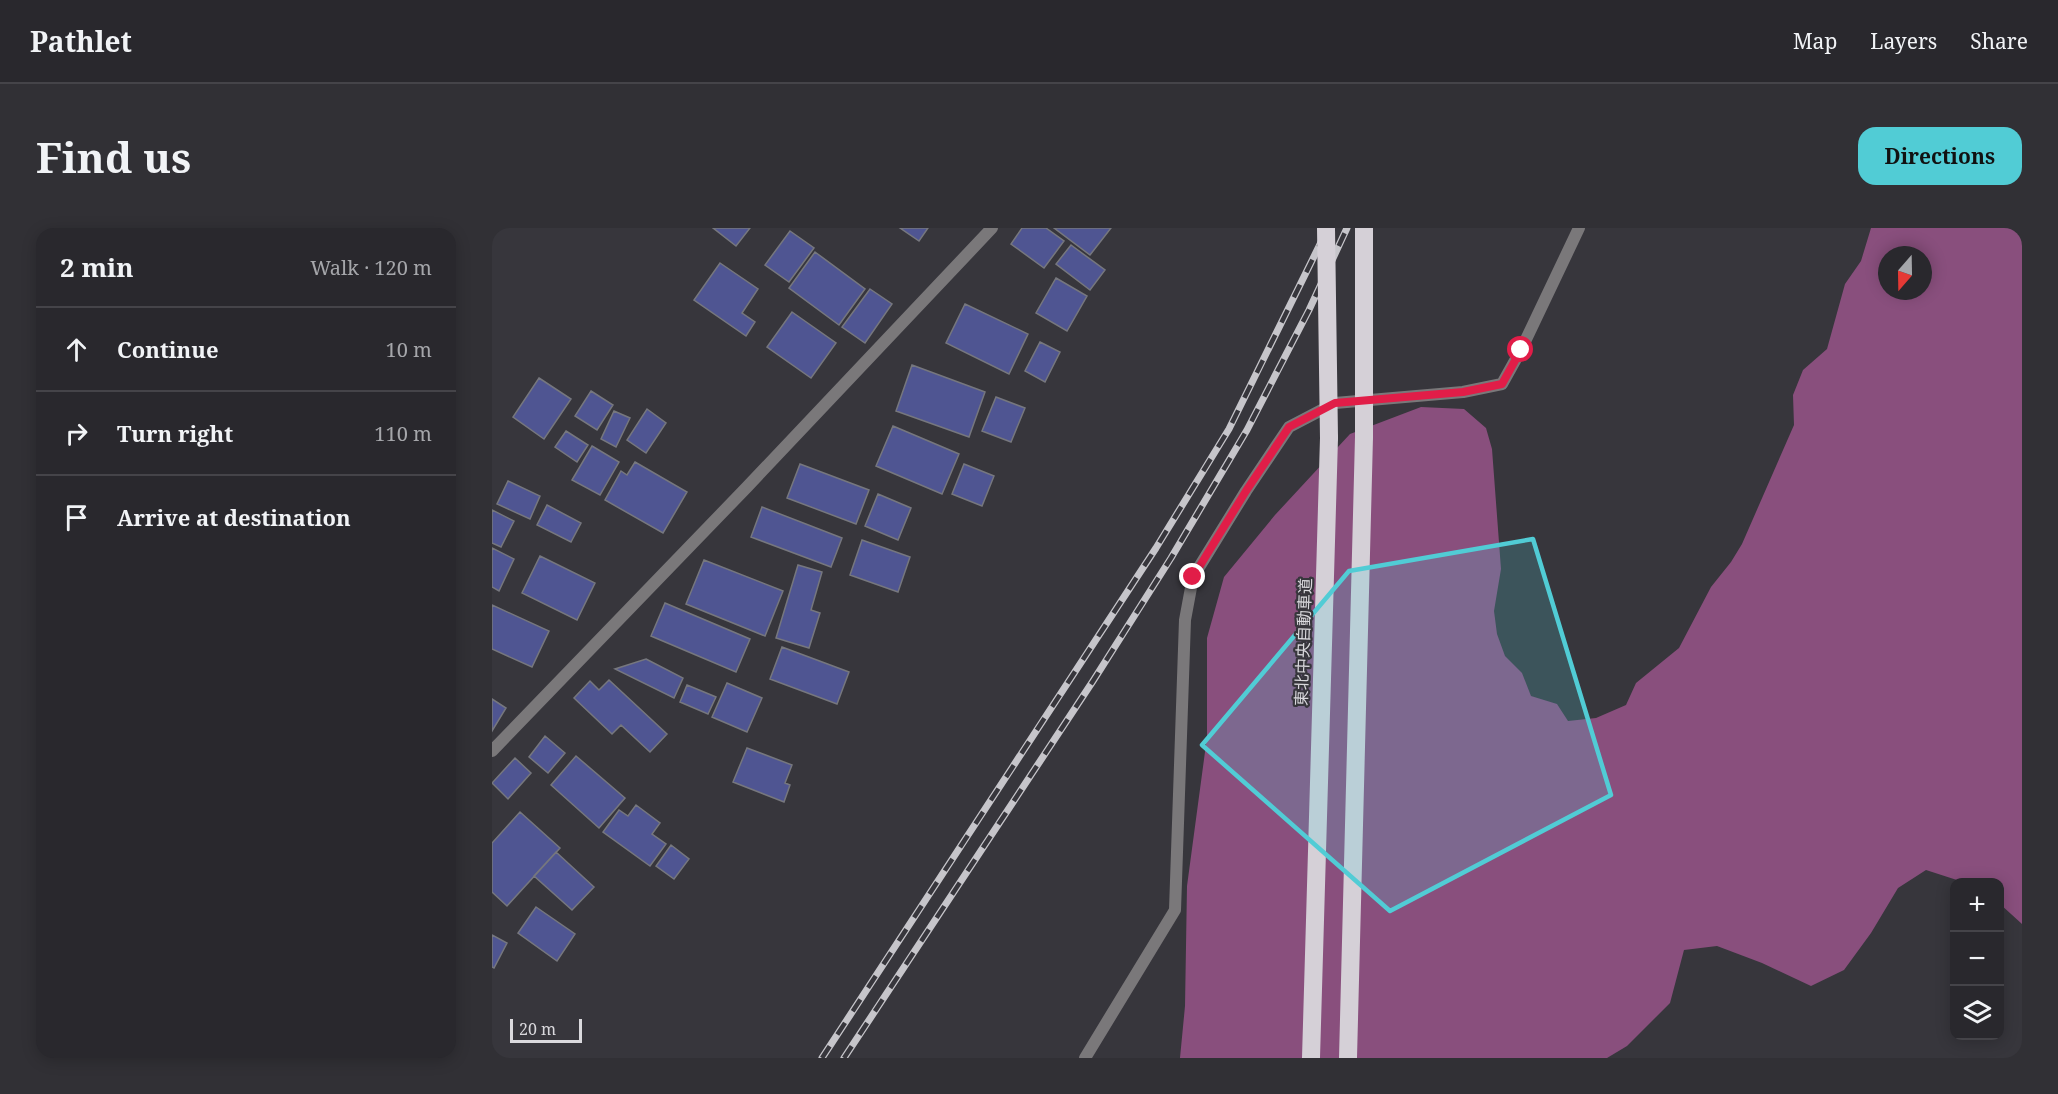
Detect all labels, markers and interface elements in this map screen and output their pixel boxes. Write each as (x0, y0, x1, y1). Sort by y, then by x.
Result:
text: Pathlet (30, 22, 132, 60)
text: Map (1793, 27, 1837, 55)
text: Layers (1870, 27, 1937, 55)
text: Share (1970, 27, 2028, 55)
button: Directions (1858, 127, 2022, 185)
text: Find us (36, 128, 191, 185)
north arrow (1878, 246, 1932, 300)
text: 2 min (60, 249, 134, 285)
text: Walk · 120 m (310, 254, 432, 281)
icon: ahead (60, 333, 93, 366)
text: Continue (117, 334, 219, 364)
text: 10 m (386, 336, 432, 363)
route start (1507, 336, 1533, 362)
icon: right (60, 417, 93, 450)
text: Turn right (117, 418, 233, 448)
text: 110 m (374, 420, 432, 447)
icon: arrive (60, 501, 93, 534)
text: Arrive at destination (117, 502, 351, 532)
route end (1179, 563, 1205, 589)
street label: 東北中央自動車道 (1290, 578, 1316, 706)
map controls (1950, 878, 2004, 1040)
button: + (1950, 878, 2004, 932)
button: − (1950, 932, 2004, 986)
button: layers (1950, 986, 2004, 1040)
scale bar (510, 1016, 582, 1044)
text: 20 m (519, 1018, 556, 1040)

